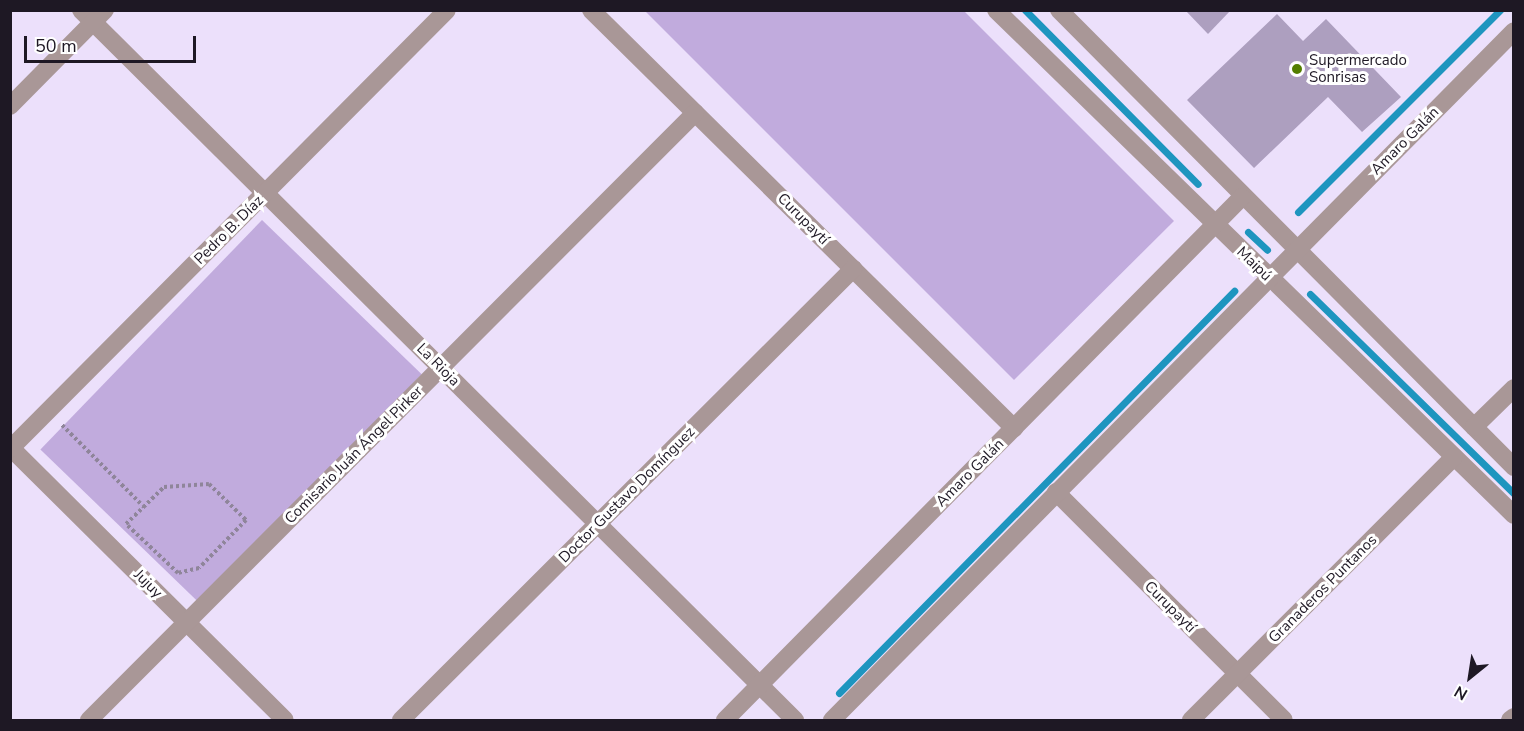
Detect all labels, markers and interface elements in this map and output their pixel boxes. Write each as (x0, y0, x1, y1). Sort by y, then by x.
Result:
scale bar (27, 24, 200, 62)
text: 50 m (35, 34, 77, 58)
place label: Supermercado Sonrisas (1309, 51, 1407, 86)
marker: Supermercado Sonrisas (1290, 62, 1304, 76)
street label: Amaro Galán (1367, 103, 1443, 179)
street label: Curupaytí (774, 190, 832, 248)
street label: Pedro B. Díaz (191, 192, 267, 268)
street label: Maipú (1233, 243, 1275, 285)
street label: La Rioja (413, 340, 463, 390)
street label: Comisario Juán Ángel Pirker (281, 382, 427, 528)
street label: Doctor Gustavo Domínguez (555, 423, 699, 567)
street label: Amaro Galán (932, 435, 1008, 511)
street label: Granaderos Puntanos (1265, 531, 1381, 647)
street label: Jujuy (130, 566, 166, 602)
street label: Curupaytí (1141, 578, 1199, 636)
north arrow (1440, 647, 1500, 707)
text: N (1450, 680, 1472, 705)

